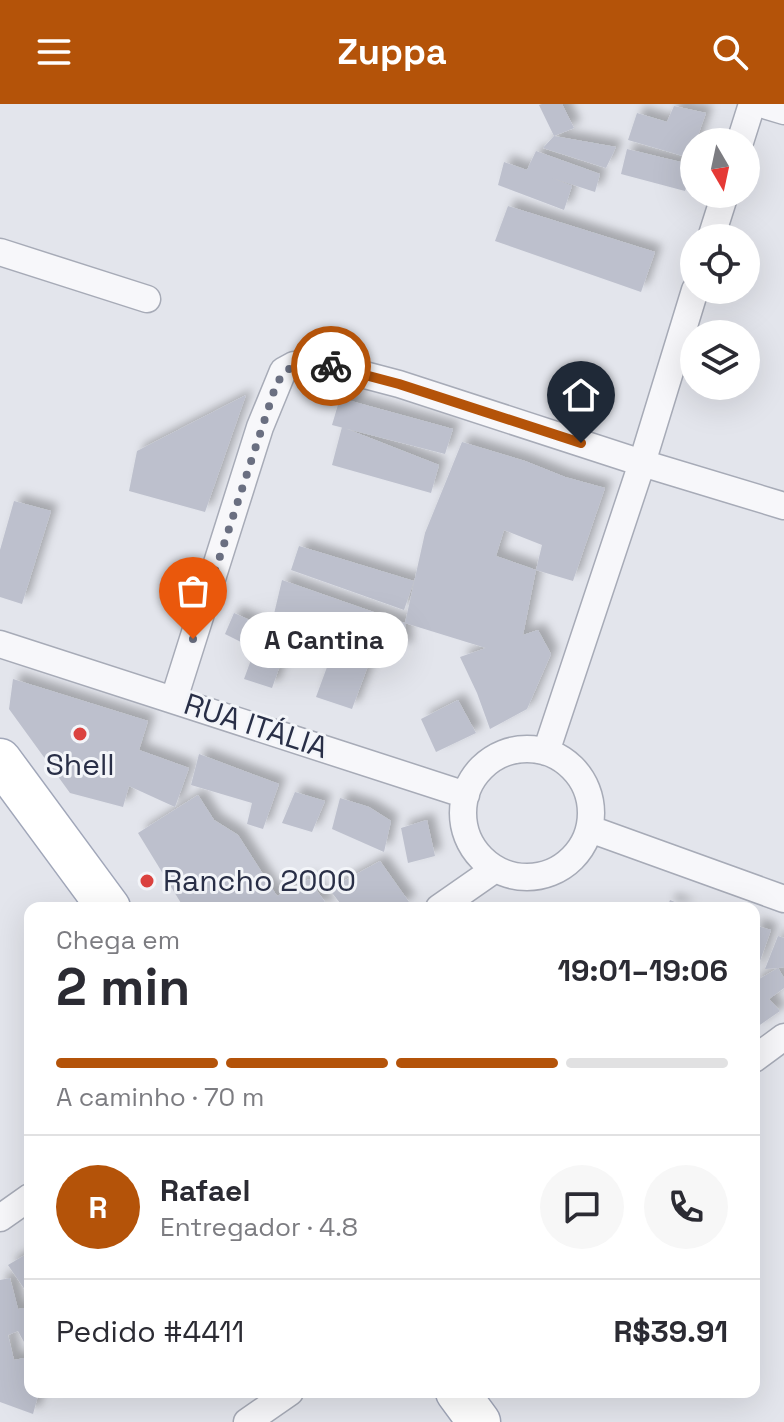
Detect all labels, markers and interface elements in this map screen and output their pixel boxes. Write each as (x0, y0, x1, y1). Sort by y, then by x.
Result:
text: Zuppa (337, 29, 447, 75)
icon: menu (32, 30, 76, 74)
icon: search (708, 30, 752, 74)
north arrow (680, 128, 760, 208)
map controls (680, 128, 760, 400)
button: locate (680, 224, 760, 304)
button: layers (680, 320, 760, 400)
courier (291, 326, 371, 406)
icon: bike (309, 344, 353, 388)
pin (547, 361, 615, 443)
icon: home (559, 373, 603, 417)
pin (159, 557, 227, 639)
icon: bag (171, 569, 215, 613)
callout: A Cantina (241, 611, 409, 667)
text: A Cantina (264, 623, 384, 657)
street label: RUA ITÁLIA (179, 684, 333, 767)
marker: Shell (71, 725, 89, 743)
place label: Shell (45, 745, 115, 784)
place label: Rancho 2000 (163, 861, 356, 900)
marker: Rancho 2000 (138, 872, 156, 890)
text: Chega em (56, 923, 180, 957)
text: 19:01–19:06 (557, 951, 728, 990)
text: 2 min (56, 954, 190, 1020)
text: A caminho · 70 m (56, 1080, 264, 1114)
button: chat (540, 1165, 624, 1249)
button: phone (644, 1165, 728, 1249)
text: Rafael (160, 1171, 250, 1210)
text: R (89, 1188, 107, 1227)
text: Entregador · 4.8 (160, 1210, 358, 1244)
text: Pedido #4411 (56, 1312, 244, 1351)
text: R$39.91 (613, 1312, 728, 1351)

